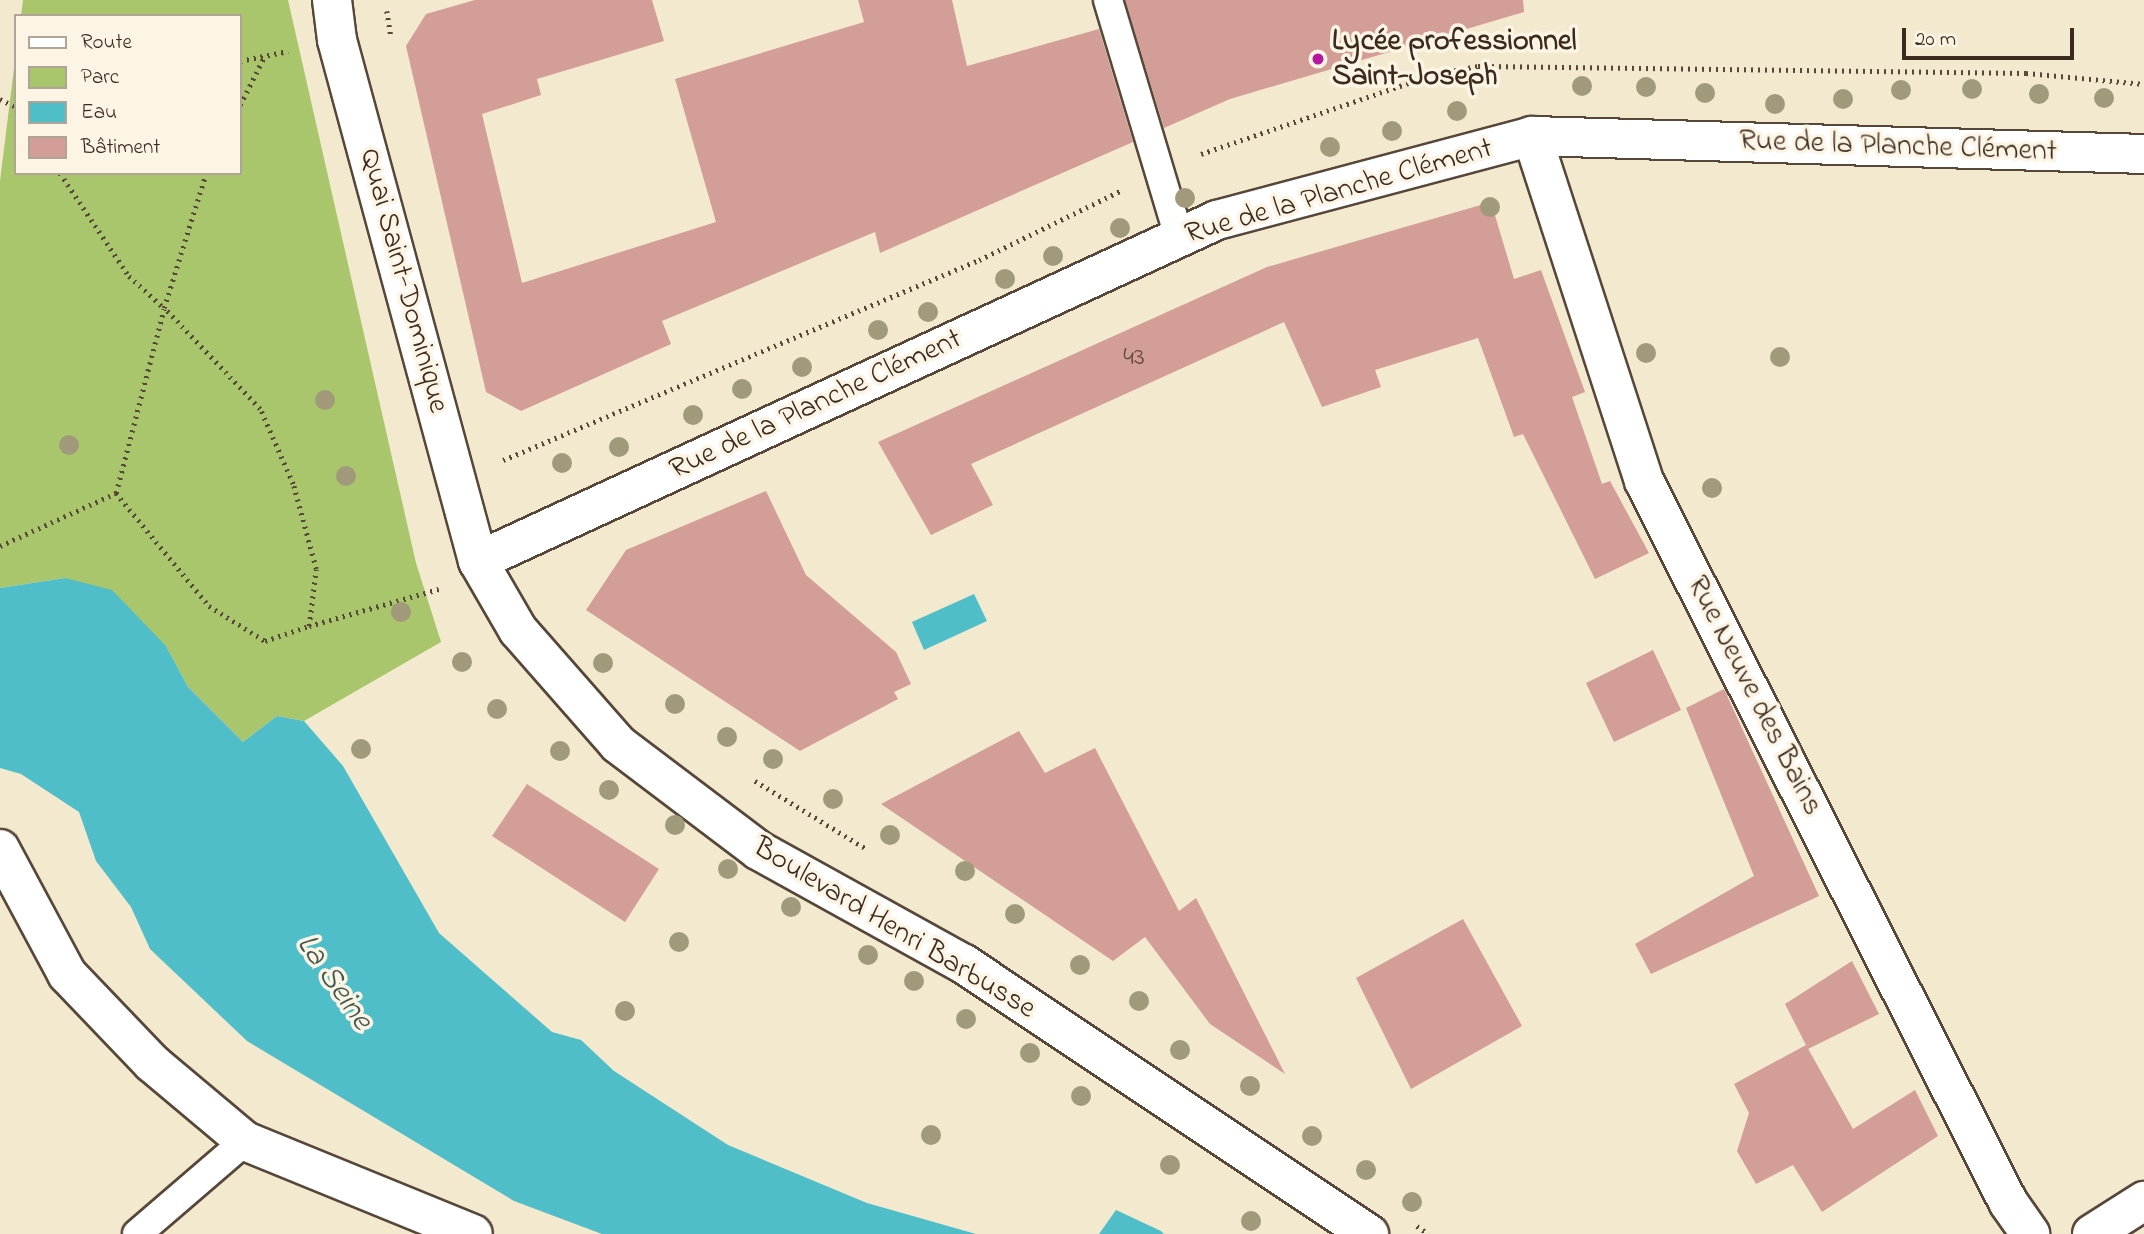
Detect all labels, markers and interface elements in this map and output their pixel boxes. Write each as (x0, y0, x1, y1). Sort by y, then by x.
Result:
legend (14, 14, 242, 175)
scale bar (1906, 14, 2078, 58)
place label: Lycée professionnel Saint-Joseph (1332, 24, 1577, 94)
text: 20 m (1915, 25, 1956, 55)
text: Route (81, 28, 132, 58)
marker: Lycée professionnel Saint-Joseph (1310, 51, 1326, 67)
text: Parc (81, 63, 119, 93)
text: Eau (81, 98, 117, 128)
street label: Rue de la Planche Clément (1739, 123, 2057, 171)
street label: Rue de la Planche Clément (1181, 131, 1497, 253)
text: Bâtiment (81, 133, 160, 163)
street label: Quai Saint-Dominique (350, 145, 456, 417)
street label: Rue de la Planche Clément (664, 322, 968, 488)
house number: 43 (1123, 343, 1145, 375)
street label: Rue Neuve des Bains (1678, 570, 1830, 822)
street label: Boulevard Henri Barbusse (746, 830, 1042, 1028)
water label: La Seine (286, 928, 380, 1038)

